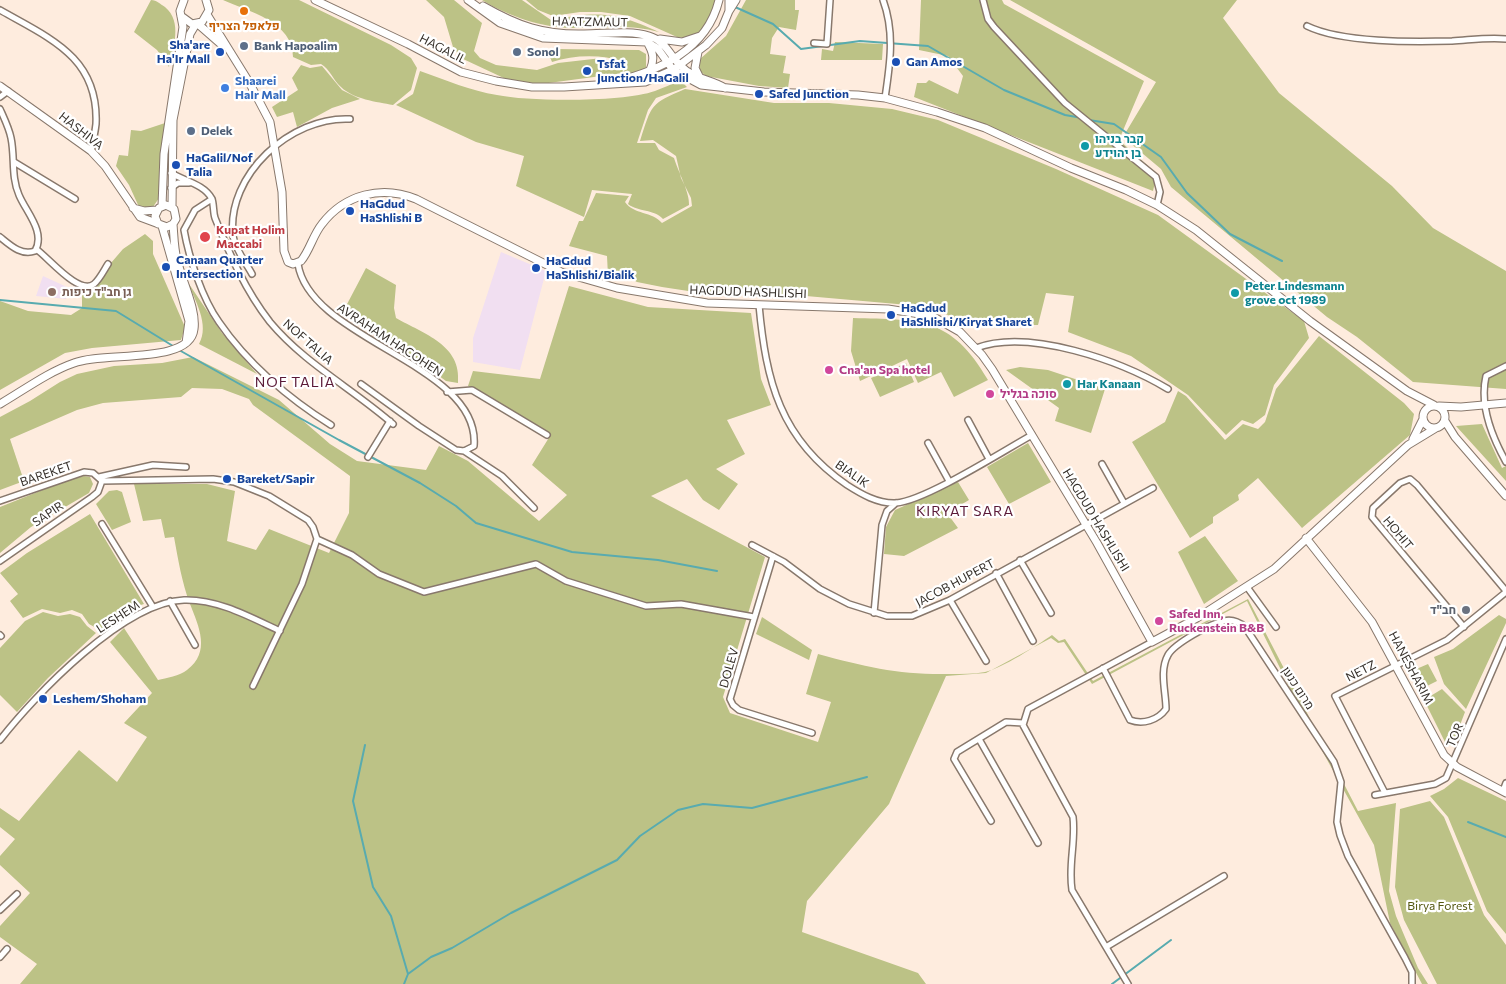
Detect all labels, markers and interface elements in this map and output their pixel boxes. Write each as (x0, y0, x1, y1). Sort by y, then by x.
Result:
marker: פלאפל הצריף (238, 5, 250, 17)
street label: HAATZMAUT (552, 14, 628, 30)
place label: פלאפל הצריף (208, 19, 280, 33)
street label: HAGALIL (417, 31, 469, 67)
place label: Sha'are Ha'Ir Mall (157, 38, 210, 66)
place label: Bank Hapoalim (254, 39, 337, 53)
marker: Bank Hapoalim (238, 40, 250, 52)
place label: Sonol (527, 45, 559, 59)
marker: Sha'are Ha'Ir Mall (214, 46, 226, 58)
marker: Sonol (511, 46, 523, 58)
place label: Gan Amos (906, 55, 962, 69)
marker: Gan Amos (890, 56, 902, 68)
place label: Tsfat Junction/HaGalil (597, 57, 689, 85)
marker: Tsfat Junction/HaGalil (581, 65, 593, 77)
place label: Shaarei HaIr Mall (235, 74, 286, 102)
marker: Shaarei HaIr Mall (219, 82, 231, 94)
place label: Safed Junction (769, 87, 849, 101)
marker: Safed Junction (753, 88, 765, 100)
street label: HASHIVA (56, 109, 106, 153)
place label: Delek (201, 124, 233, 138)
marker: Delek (185, 125, 197, 137)
place label: קבר בניהו בן יהוידע (1095, 132, 1144, 160)
marker: קבר בניהו בן יהוידע (1079, 140, 1091, 152)
place label: HaGalil/Nof Talia (186, 151, 253, 179)
marker: HaGalil/Nof Talia (170, 159, 182, 171)
place label: HaGdud HaShlishi B (360, 197, 422, 225)
marker: HaGdud HaShlishi B (344, 205, 356, 217)
place label: Kupat Holim Maccabi (216, 223, 285, 251)
marker: Kupat Holim Maccabi (198, 230, 212, 244)
place label: Canaan Quarter Intersection (176, 253, 264, 281)
place label: HaGdud HaShlishi/Bialik (546, 254, 635, 282)
marker: Canaan Quarter Intersection (160, 261, 172, 273)
marker: HaGdud HaShlishi/Bialik (530, 262, 542, 274)
place label: Peter Lindesmann grove oct 1989 (1245, 279, 1344, 307)
street label: HAGDUD HASHLISHI (689, 283, 807, 301)
place label: גן חב"ד כיפות (62, 285, 132, 299)
marker: גן חב"ד כיפות (46, 286, 58, 298)
marker: Peter Lindesmann grove oct 1989 (1229, 287, 1241, 299)
street label: AVRAHAM HACOHEN (334, 300, 446, 380)
place label: HaGdud HaShlishi/Kiryat Sharet (901, 301, 1032, 329)
marker: HaGdud HaShlishi/Kiryat Sharet (885, 309, 897, 321)
street label: NOF TALIA (280, 316, 336, 368)
place label: Cna'an Spa hotel (839, 363, 930, 377)
marker: Cna'an Spa hotel (823, 364, 835, 376)
district label: NOF TALIA (254, 374, 336, 390)
place label: Har Kanaan (1077, 377, 1141, 391)
marker: Har Kanaan (1061, 378, 1073, 390)
place label: סוכה בגליל (1000, 387, 1057, 401)
marker: סוכה בגליל (984, 388, 996, 400)
street label: BIALIK (832, 457, 872, 491)
street label: BAREKET (18, 458, 74, 490)
street label: HAGDUD HASHLISHI (1060, 466, 1132, 574)
place label: Bareket/Sapir (237, 472, 315, 486)
marker: Bareket/Sapir (221, 473, 233, 485)
street label: SAPIR (30, 498, 66, 530)
district label: KIRYAT SARA (915, 503, 1015, 519)
street label: HOHIT (1380, 513, 1416, 553)
street label: JACOB HUPERT (913, 556, 997, 610)
street label: LESHEM (94, 598, 142, 636)
place label: חב"ד (1430, 603, 1456, 617)
marker: חב"ד (1460, 604, 1472, 616)
place label: Safed Inn, Ruckenstein B&B (1169, 607, 1264, 635)
marker: Safed Inn, Ruckenstein B&B (1153, 615, 1165, 627)
street label: HANESHARIM (1386, 629, 1436, 707)
street label: DOLEV (716, 646, 742, 690)
street label: NETZ (1344, 657, 1378, 685)
street label: מרום כנען (1279, 664, 1317, 712)
place label: Leshem/Shoham (53, 692, 146, 706)
marker: Leshem/Shoham (37, 693, 49, 705)
street label: TOR (1443, 721, 1467, 749)
park label: Birya Forest (1407, 899, 1473, 913)

